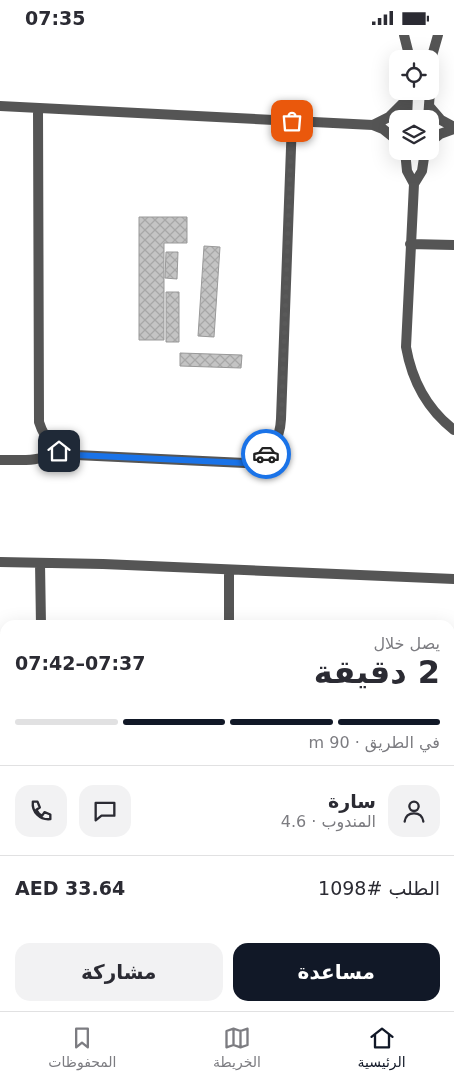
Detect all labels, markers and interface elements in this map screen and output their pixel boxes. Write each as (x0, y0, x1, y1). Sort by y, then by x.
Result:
text: 07:35 (25, 7, 85, 29)
map controls (389, 50, 439, 160)
button: locate (389, 50, 439, 100)
pin (271, 100, 313, 142)
icon: bag (278, 107, 306, 135)
button: layers (389, 110, 439, 160)
courier (241, 429, 291, 479)
pin (38, 430, 80, 472)
icon: home (45, 437, 73, 465)
icon: car (252, 440, 280, 468)
text: يصل خلال (373, 634, 440, 653)
text: 07:37–07:42 (15, 652, 145, 674)
text: 2 دقيقة (314, 653, 440, 691)
text: في الطريق · 90 m (309, 733, 440, 752)
button: phone (15, 785, 67, 837)
button: chat (79, 785, 131, 837)
button: person (388, 785, 440, 837)
text: سارة (328, 790, 376, 812)
text: المندوب · 4.6 (281, 812, 376, 831)
text: AED 33.64 (15, 877, 125, 899)
text: الطلب #1098 (318, 877, 440, 899)
button: مشاركة (15, 943, 223, 1001)
button: مساعدة (233, 943, 440, 1001)
tab: المحفوظات (48, 1024, 117, 1070)
tab: الخريطة (213, 1024, 261, 1070)
tab: الرئيسية (357, 1024, 406, 1070)

